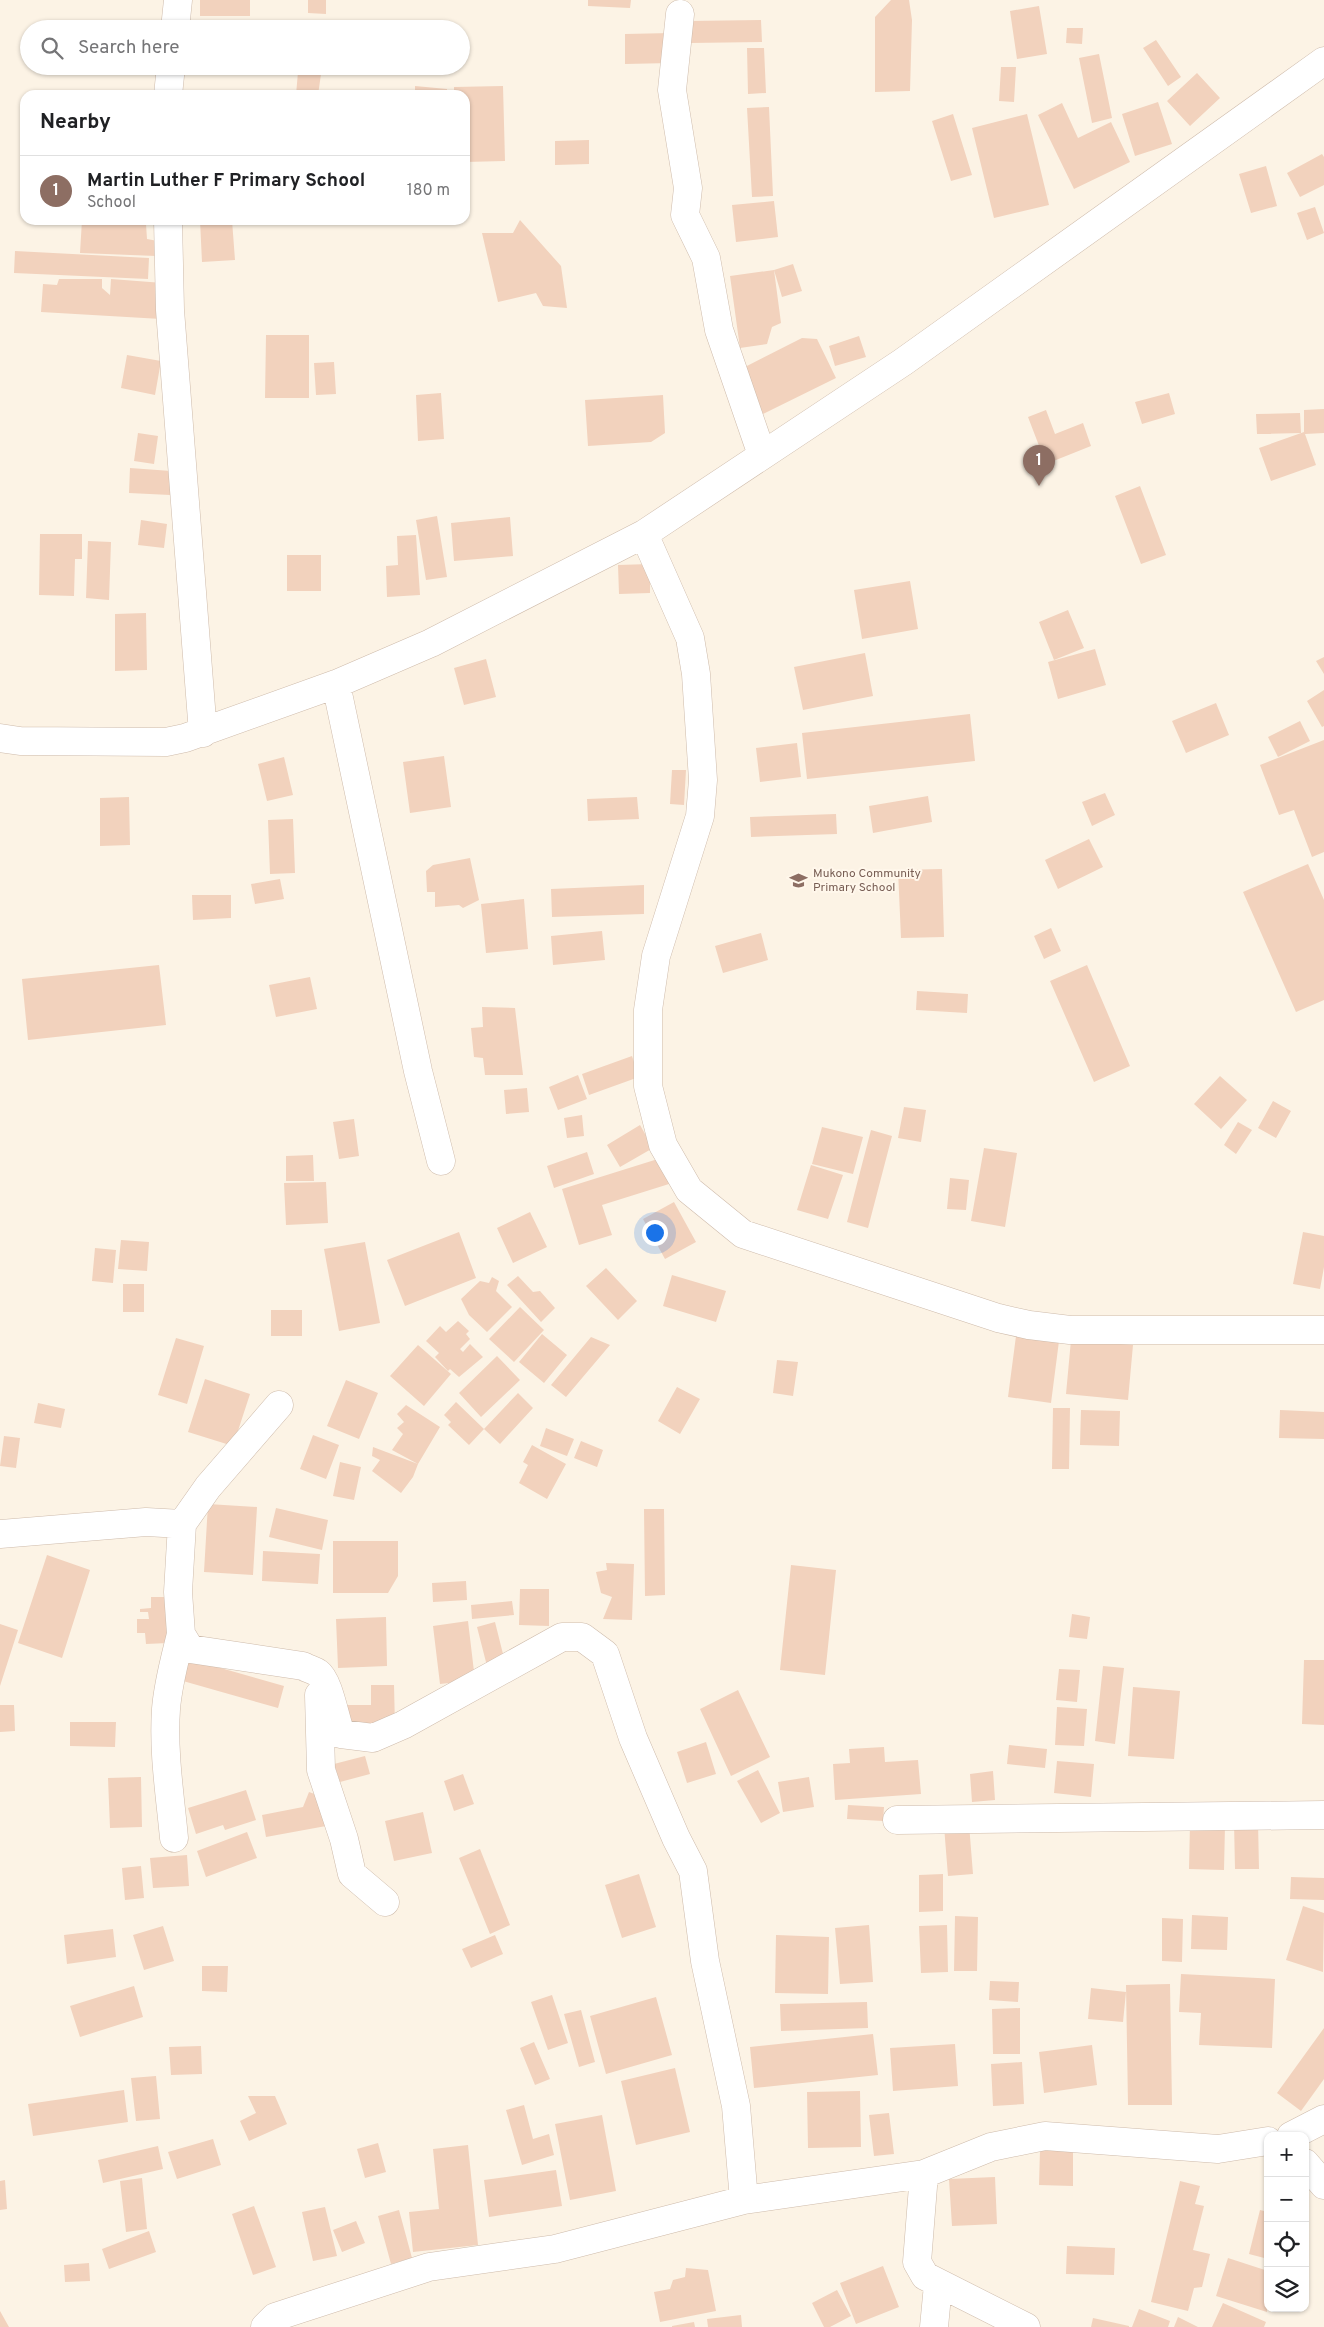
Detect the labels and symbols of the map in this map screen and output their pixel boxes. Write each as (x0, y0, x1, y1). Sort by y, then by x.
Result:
pin: 1 (1023, 445, 1055, 486)
place label: Mukono Community Primary School (813, 866, 921, 896)
school or university icon: Mukono Community Primary School (789, 871, 809, 891)
your location (642, 1220, 668, 1246)

